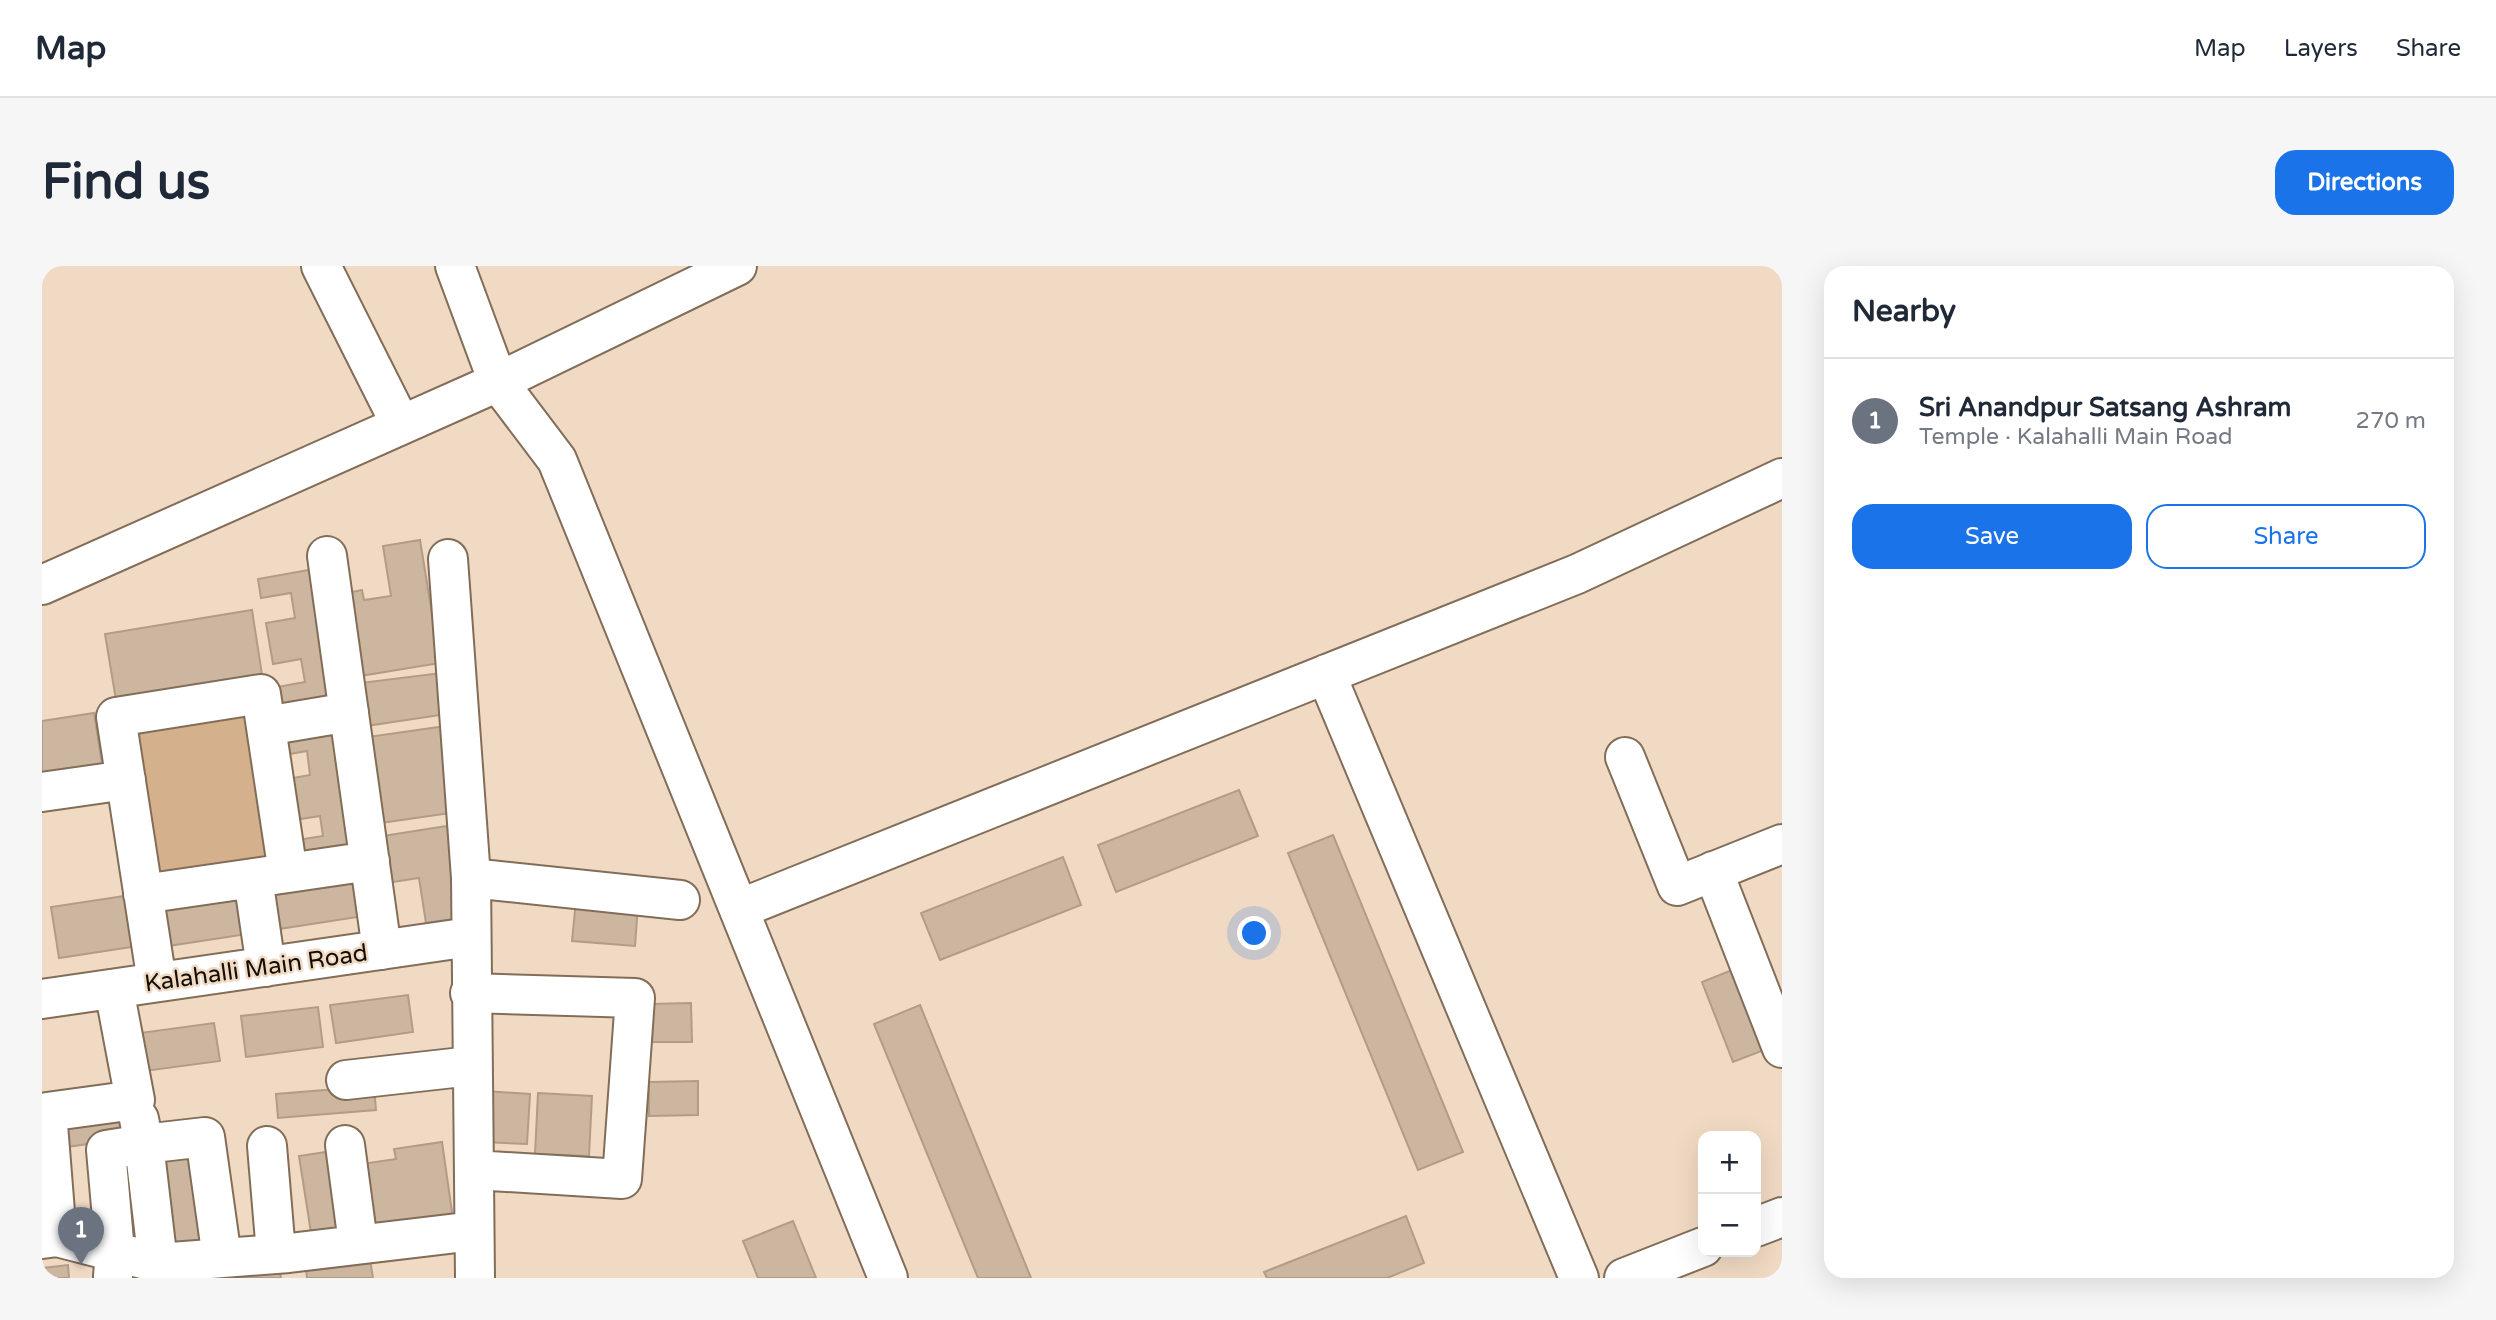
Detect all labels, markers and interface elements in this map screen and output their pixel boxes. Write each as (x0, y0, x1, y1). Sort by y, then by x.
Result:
text: Map (35, 29, 106, 68)
text: Map (2194, 34, 2246, 63)
text: Layers (2284, 34, 2358, 63)
text: Share (2396, 34, 2461, 63)
button: Directions (2275, 150, 2454, 215)
text: Find us (42, 153, 210, 212)
text: Nearby (1852, 293, 1956, 330)
text: Sri Anandpur Satsang Ashram (1919, 392, 2291, 423)
text: 1 (1868, 407, 1882, 435)
text: 270 m (2356, 407, 2426, 435)
text: Temple · Kalahalli Main Road (1919, 423, 2233, 451)
button: Save (1852, 504, 2132, 569)
button: Share (2146, 504, 2426, 569)
your location (1237, 916, 1271, 950)
street label: Kalahalli Main Road (143, 938, 370, 999)
map controls (1698, 1131, 1761, 1257)
button: + (1698, 1131, 1761, 1194)
button: − (1698, 1194, 1761, 1257)
pin: 1 (58, 1207, 104, 1265)

